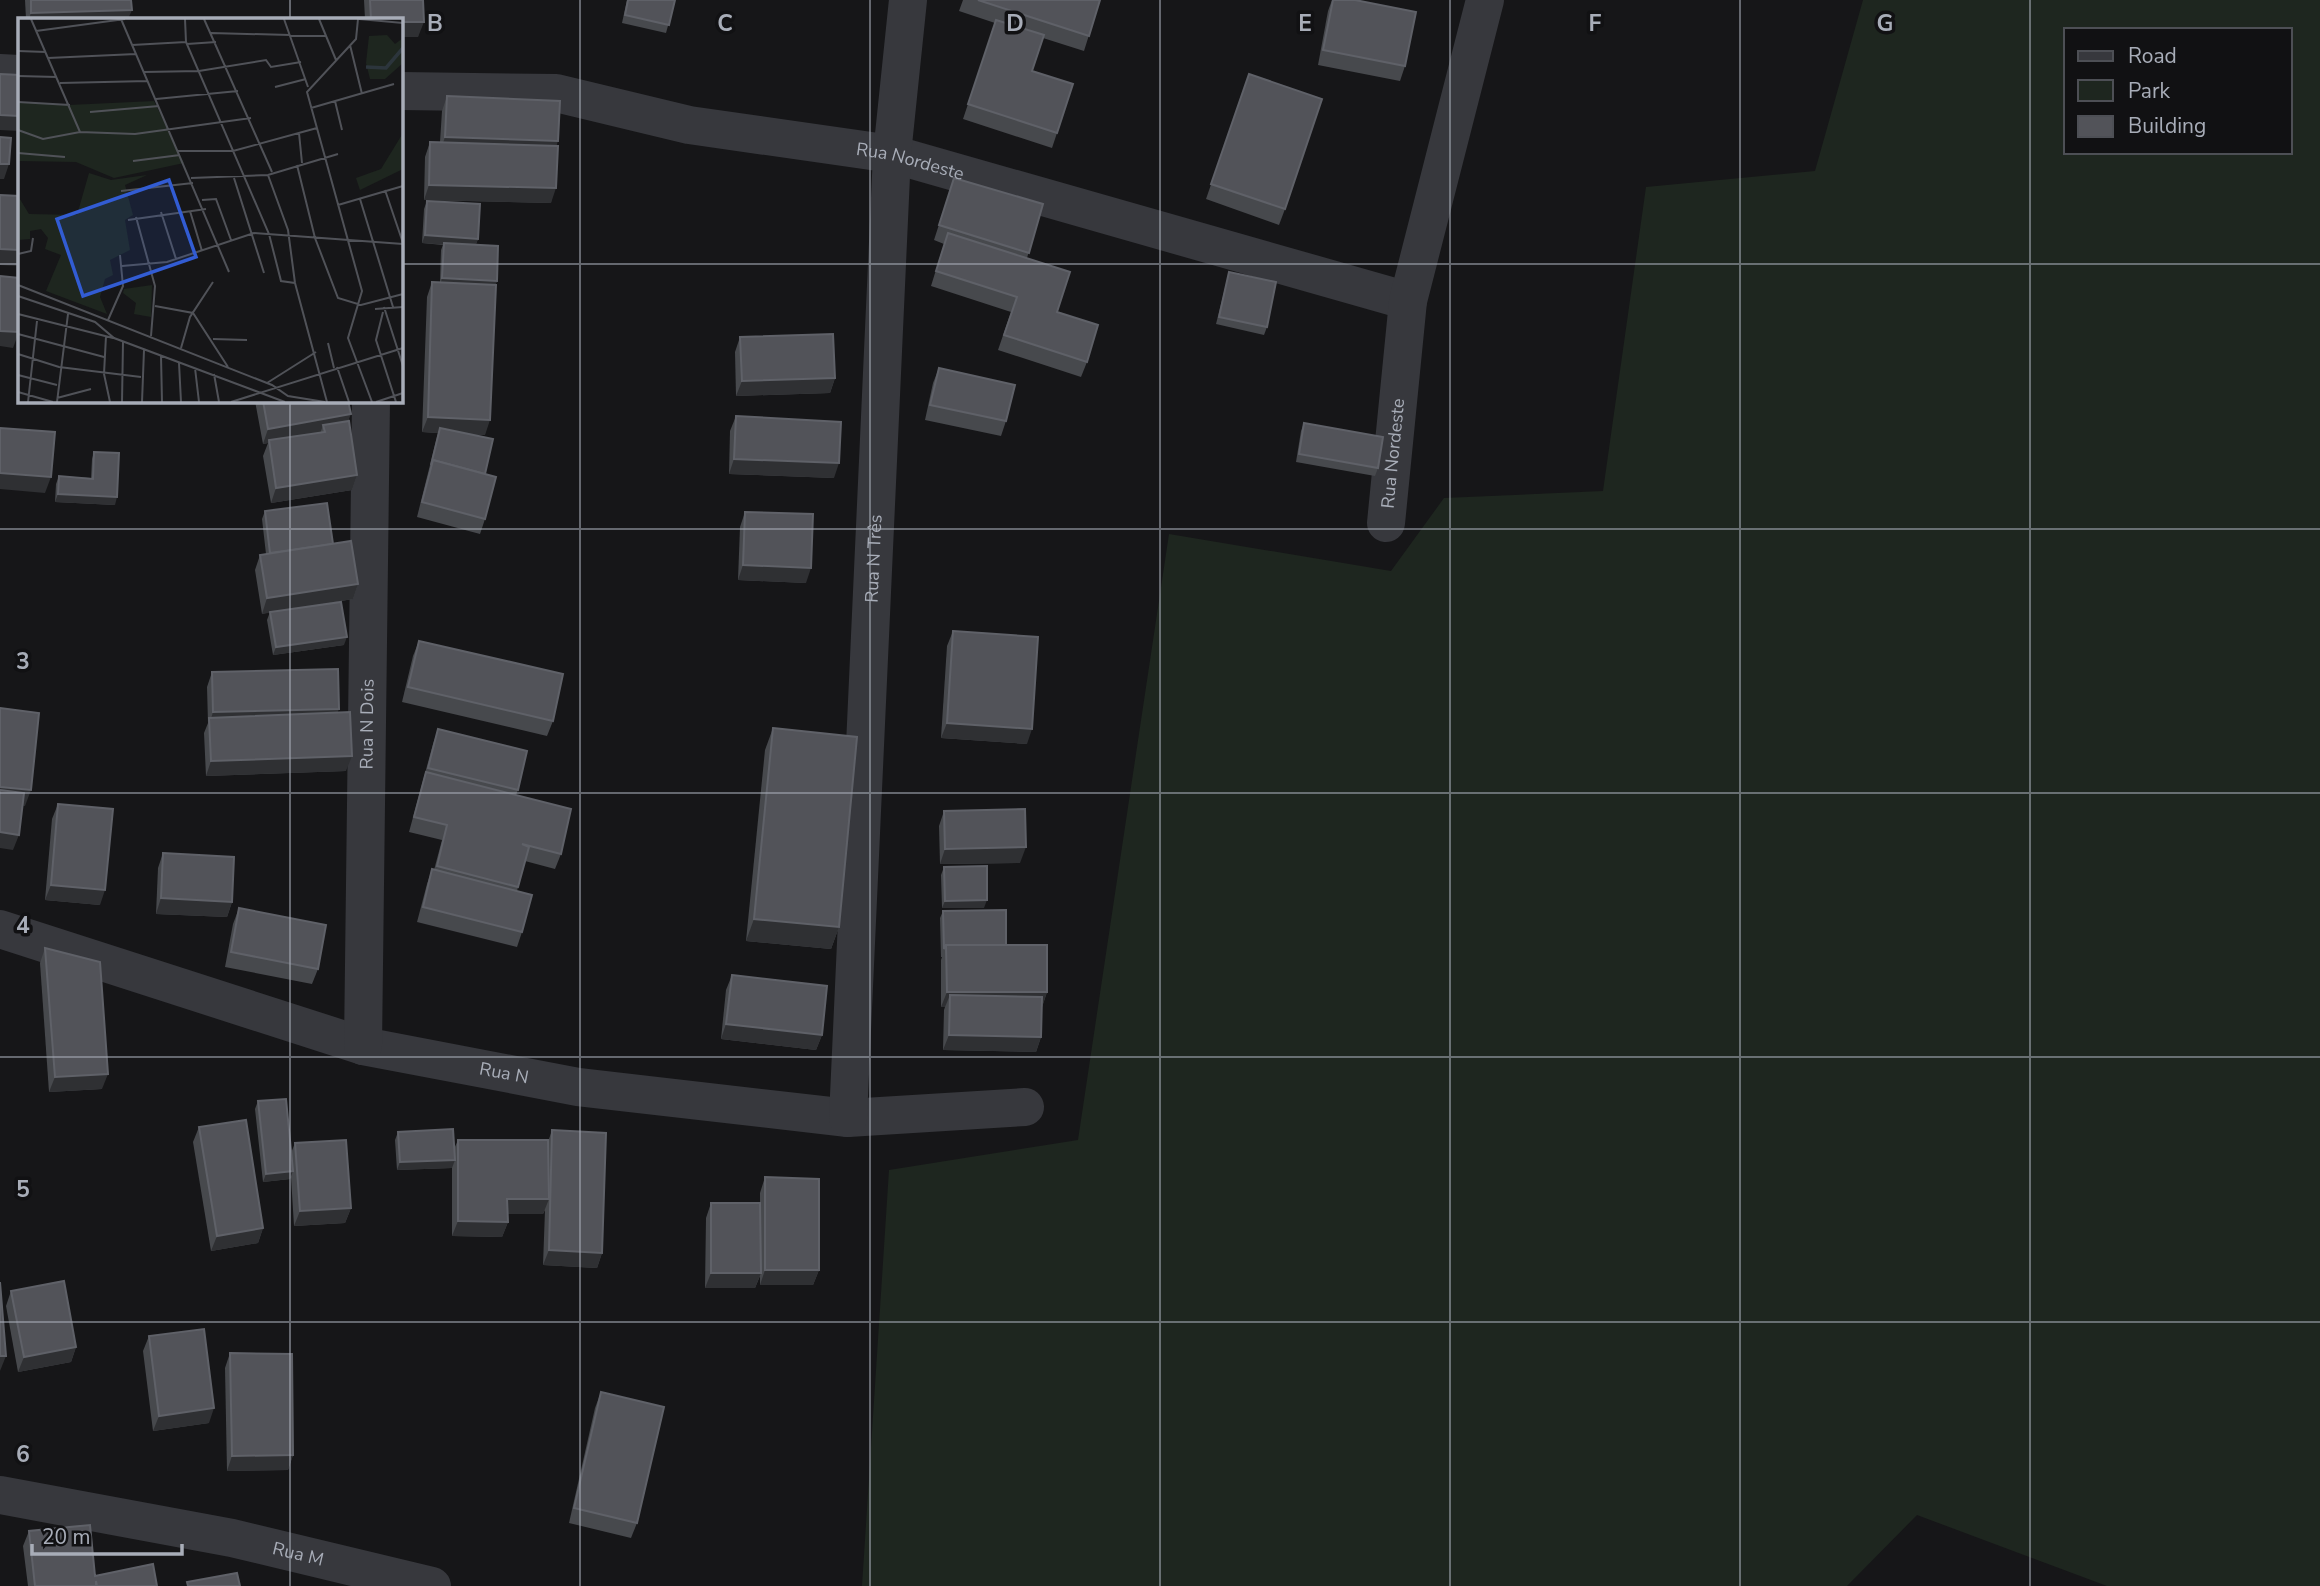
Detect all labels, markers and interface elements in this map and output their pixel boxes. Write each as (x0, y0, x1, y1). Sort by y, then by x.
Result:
text: B (427, 8, 443, 39)
text: C (717, 8, 733, 39)
text: D (1006, 8, 1024, 39)
text: E (1298, 8, 1312, 39)
text: F (1589, 8, 1602, 39)
text: G (1877, 8, 1893, 39)
inset map (18, 18, 402, 402)
legend (2064, 28, 2292, 154)
text: Road (2128, 42, 2177, 70)
text: Park (2128, 77, 2170, 105)
text: Building (2128, 112, 2206, 140)
street label: Rua Nordeste (855, 137, 967, 186)
street label: Rua Nordeste (1376, 397, 1410, 509)
street label: Rua N Três (860, 514, 888, 603)
text: 3 (16, 646, 30, 677)
street label: Rua N Dois (354, 679, 380, 769)
text: 4 (16, 910, 30, 941)
street label: Rua N (477, 1056, 531, 1089)
text: 5 (16, 1174, 30, 1205)
text: 6 (16, 1439, 30, 1470)
scale bar (32, 1512, 182, 1556)
text: 20 m (42, 1523, 91, 1551)
street label: Rua M (270, 1536, 326, 1572)

